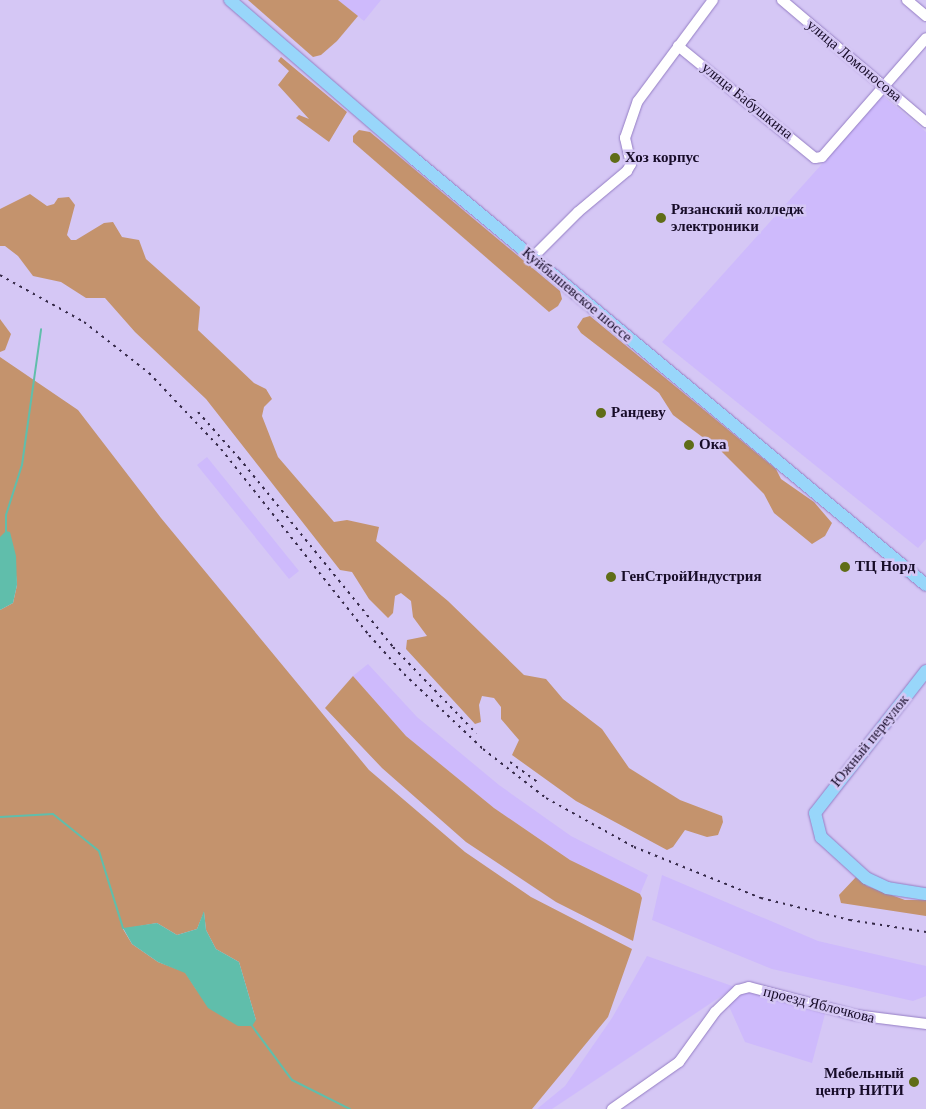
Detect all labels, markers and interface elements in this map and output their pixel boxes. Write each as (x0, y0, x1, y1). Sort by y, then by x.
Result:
street label: улица Ломоносова (803, 16, 905, 106)
street label: улица Бабушкина (698, 59, 796, 143)
place label: Хоз корпус (625, 149, 699, 167)
marker: Хоз корпус (609, 152, 621, 164)
place label: Рязанский колледж электроники (671, 200, 804, 235)
marker: Рязанский колледж электроники (655, 212, 667, 224)
street label: Куйбышевское шоссе (518, 244, 636, 346)
place label: Рандеву (611, 404, 666, 422)
marker: Рандеву (595, 407, 607, 419)
place label: Ока (699, 436, 727, 454)
marker: Ока (683, 439, 695, 451)
place label: ТЦ Норд (855, 558, 915, 576)
marker: ТЦ Норд (839, 561, 851, 573)
place label: ГенСтройИндустрия (621, 568, 762, 586)
marker: ГенСтройИндустрия (605, 571, 617, 583)
street label: Южный переулок (827, 691, 913, 791)
street label: проезд Яблочкова (761, 982, 877, 1028)
place label: Мебельный центр НИТИ (815, 1064, 904, 1099)
marker: Мебельный центр НИТИ (908, 1076, 920, 1088)

